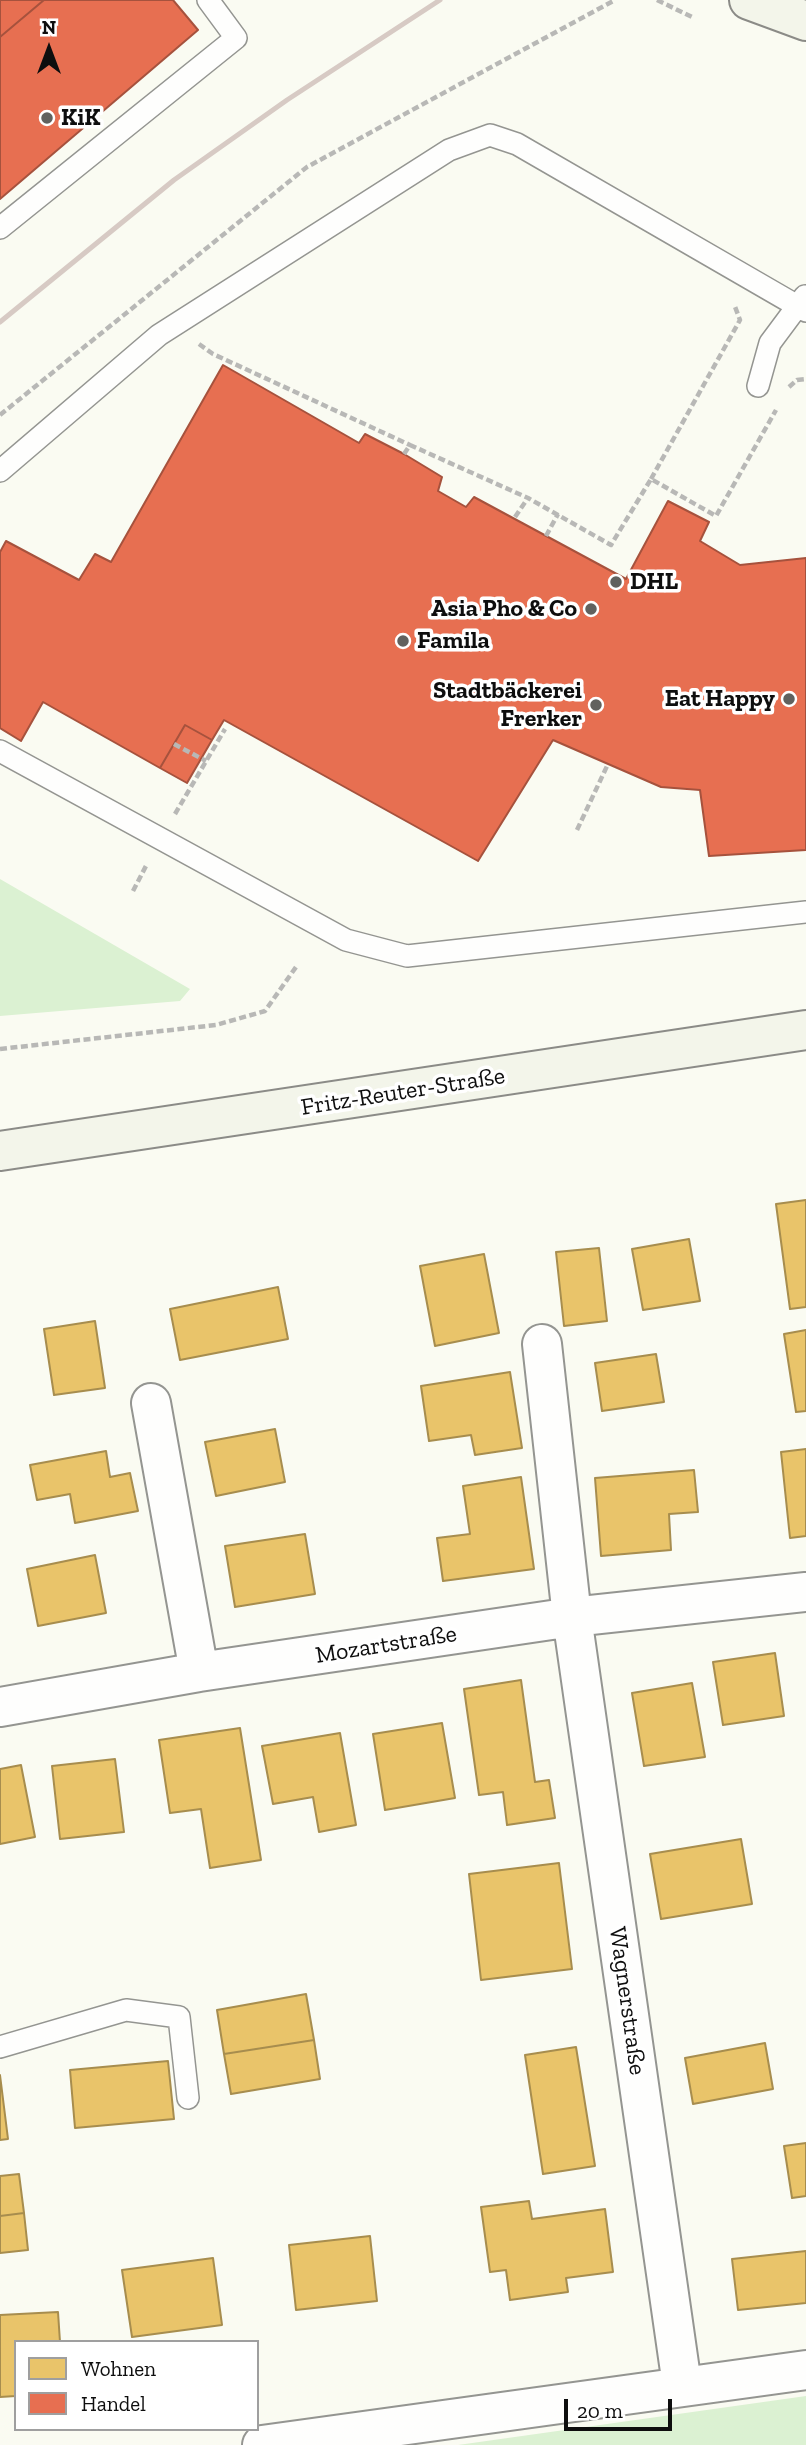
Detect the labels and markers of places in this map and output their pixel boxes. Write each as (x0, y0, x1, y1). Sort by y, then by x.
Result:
place label: KiK (61, 104, 101, 132)
marker: KiK (39, 110, 55, 126)
place label: DHL (630, 568, 678, 596)
marker: DHL (608, 574, 624, 590)
place label: Asia Pho & Co (431, 595, 577, 623)
marker: Asia Pho & Co (583, 601, 599, 617)
place label: Famila (417, 627, 490, 655)
marker: Famila (395, 633, 411, 649)
place label: Stadtbäckerei Frerker (433, 677, 582, 733)
place label: Eat Happy (665, 685, 775, 713)
marker: Eat Happy (781, 691, 797, 707)
marker: Stadtbäckerei Frerker (588, 697, 604, 713)

